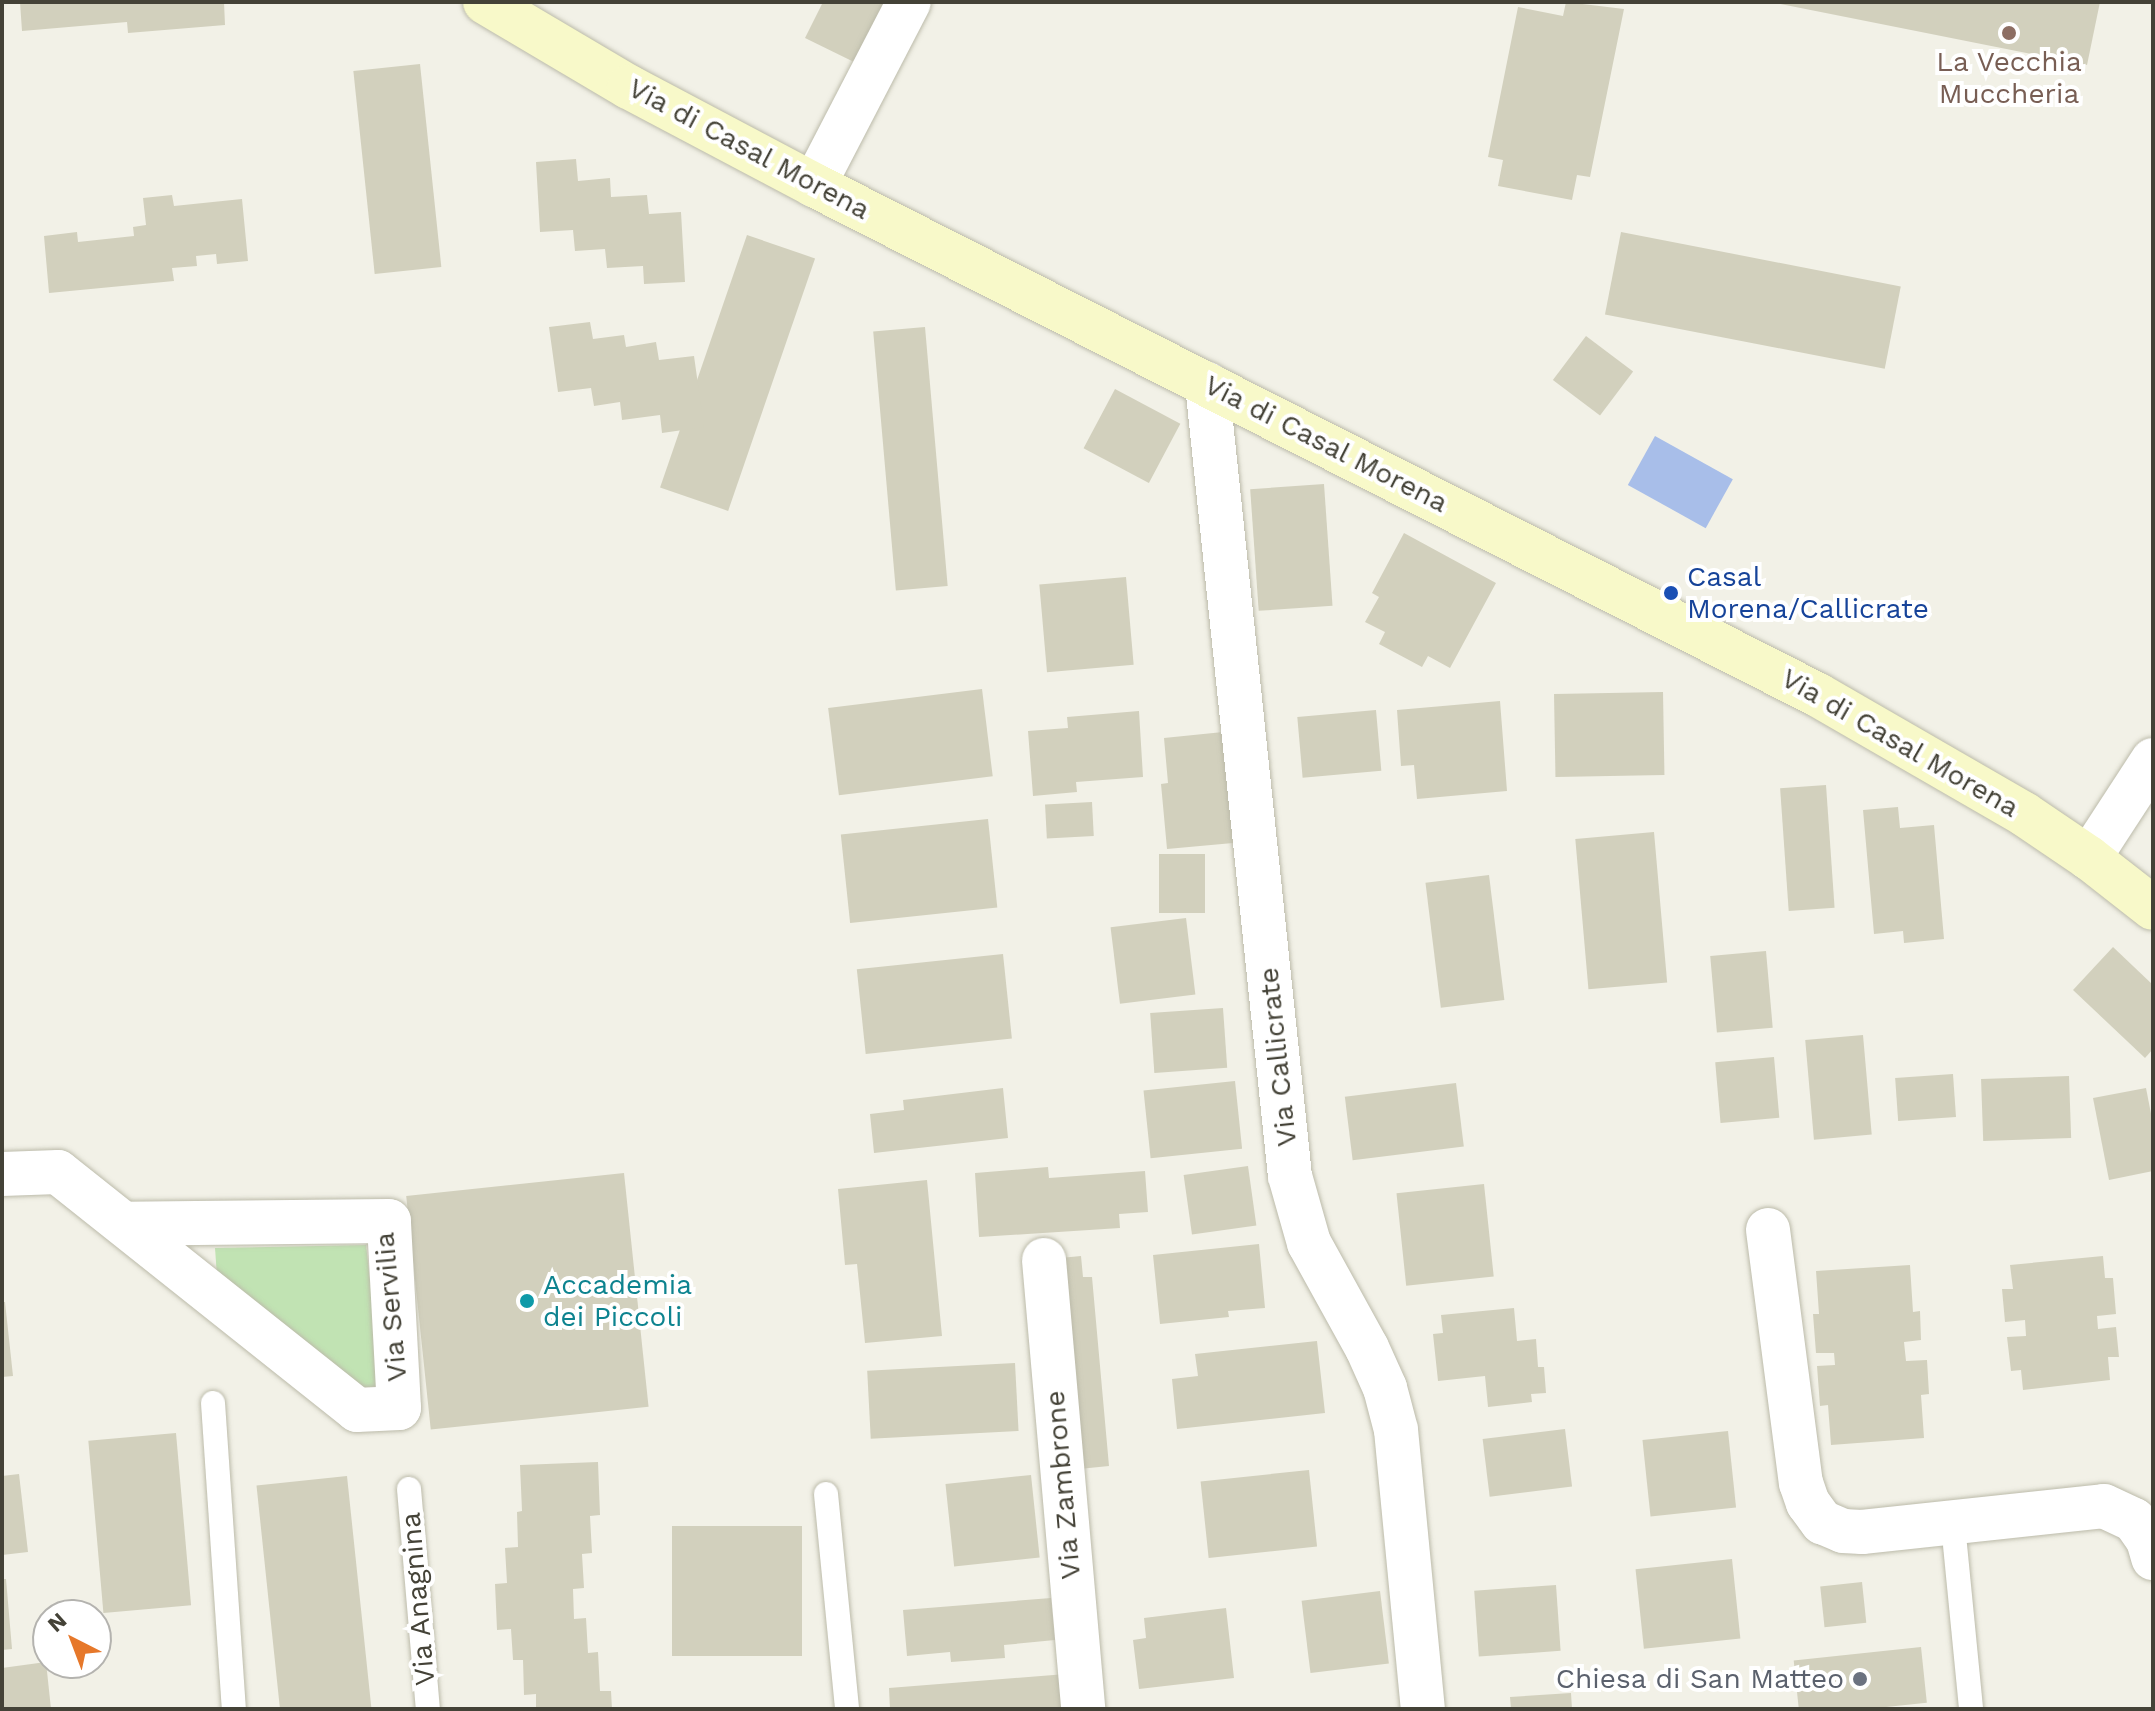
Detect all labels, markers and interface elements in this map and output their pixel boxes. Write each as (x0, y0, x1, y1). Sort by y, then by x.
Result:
marker: La Vecchia Muccheria (2000, 24, 2018, 42)
place label: La Vecchia Muccheria (1935, 45, 2083, 111)
street label: Via di Casal Morena (622, 71, 876, 227)
street label: Via di Casal Morena (1198, 368, 1454, 520)
place label: Casal Morena/Callicrate (1687, 560, 1929, 626)
marker: Casal Morena/Callicrate (1662, 584, 1680, 602)
street label: Via di Casal Morena (1775, 661, 2025, 825)
street label: Via Callicrate (1252, 965, 1304, 1149)
street label: Via Servilia (368, 1231, 414, 1383)
place label: Accademia dei Piccoli (543, 1268, 692, 1334)
marker: Accademia dei Piccoli (518, 1292, 536, 1310)
street label: Via Zambrone (1038, 1389, 1088, 1581)
street label: Via Anagnina (394, 1510, 442, 1688)
north arrow (32, 1599, 112, 1679)
text: N (43, 1608, 71, 1637)
place label: Chiesa di San Matteo (1555, 1662, 1844, 1696)
marker: Chiesa di San Matteo (1851, 1670, 1869, 1688)

